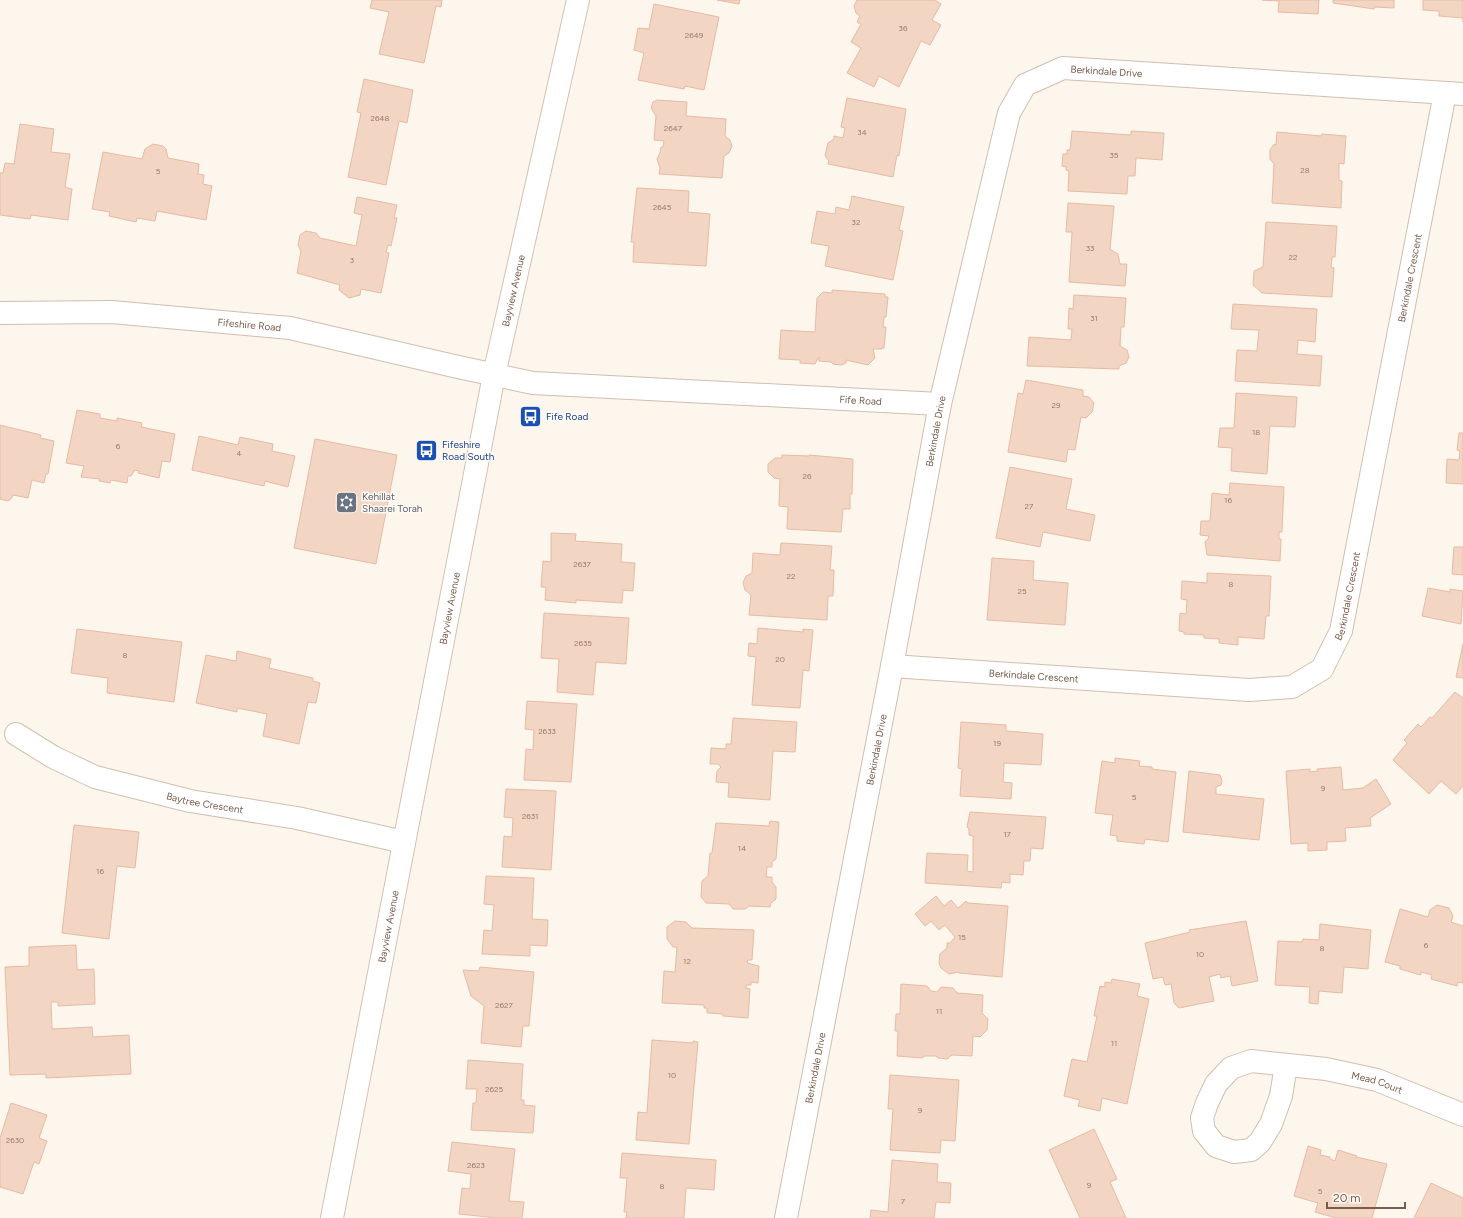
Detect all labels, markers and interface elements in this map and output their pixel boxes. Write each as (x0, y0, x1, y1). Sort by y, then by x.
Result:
house number: 36 (899, 23, 908, 33)
house number: 2649 (685, 30, 704, 40)
street label: Berkindale Drive (1070, 62, 1143, 80)
house number: 2648 (371, 113, 390, 123)
house number: 2647 (664, 123, 683, 133)
house number: 34 (857, 127, 867, 137)
house number: 35 (1110, 150, 1119, 160)
house number: 28 (1300, 165, 1310, 175)
house number: 5 (156, 166, 161, 176)
house number: 2645 (653, 202, 672, 212)
house number: 32 (852, 217, 860, 227)
street label: Berkindale Crescent (1394, 232, 1424, 323)
house number: 33 (1086, 243, 1094, 253)
house number: 22 (1289, 252, 1297, 262)
street label: Bayview Avenue (499, 253, 527, 328)
house number: 3 (350, 255, 354, 265)
house number: 31 (1090, 313, 1098, 323)
street label: Fifeshire Road (217, 315, 282, 334)
street label: Fife Road (839, 392, 882, 407)
street label: Berkindale Drive (922, 394, 948, 468)
house number: 29 (1052, 400, 1061, 410)
bus stop icon: Fife Road (517, 403, 543, 429)
place label: Fife Road (546, 410, 588, 423)
house number: 18 (1252, 427, 1260, 437)
bus stop icon: Fifeshire Road South (414, 437, 440, 463)
place label: Fifeshire Road South (442, 438, 495, 463)
house number: 6 (116, 441, 121, 451)
house number: 4 (237, 448, 242, 458)
house number: 26 (803, 471, 812, 481)
synagogue icon: Kehillat Shaarei Torah (333, 489, 359, 515)
place label: Kehillat Shaarei Torah (362, 490, 423, 515)
house number: 16 (1224, 495, 1232, 505)
house number: 27 (1025, 501, 1034, 511)
street label: Berkindale Crescent (1331, 550, 1363, 642)
house number: 2637 (573, 559, 592, 569)
street label: Bayview Avenue (436, 570, 463, 645)
house number: 22 (787, 571, 795, 581)
house number: 8 (1229, 579, 1234, 589)
house number: 25 (1017, 586, 1027, 596)
house number: 2635 (574, 638, 592, 648)
house number: 8 (123, 650, 128, 660)
house number: 20 (775, 654, 785, 664)
street label: Berkindale Crescent (988, 666, 1079, 685)
street label: Berkindale Drive (863, 712, 889, 786)
house number: 2633 (538, 726, 556, 736)
house number: 19 (993, 738, 1001, 748)
house number: 9 (1321, 783, 1326, 793)
street label: Baytree Crescent (165, 789, 245, 816)
house number: 5 (1132, 792, 1137, 802)
house number: 2631 (522, 811, 538, 821)
house number: 17 (1003, 829, 1011, 839)
house number: 14 (738, 843, 746, 853)
house number: 16 (96, 866, 104, 876)
street label: Bayview Avenue (375, 889, 401, 964)
house number: 15 (958, 932, 966, 942)
house number: 6 (1424, 940, 1429, 950)
house number: 8 (1320, 943, 1325, 953)
house number: 10 (1196, 949, 1204, 959)
house number: 12 (683, 956, 691, 966)
house number: 2627 (495, 1000, 514, 1010)
house number: 11 (936, 1006, 942, 1016)
street label: Berkindale Drive (802, 1031, 828, 1104)
house number: 11 (1111, 1038, 1117, 1048)
street label: Mead Court (1350, 1068, 1405, 1096)
house number: 10 (668, 1070, 676, 1080)
house number: 2625 (485, 1084, 503, 1094)
house number: 9 (918, 1105, 923, 1115)
house number: 2630 (6, 1135, 24, 1145)
house number: 2623 (467, 1160, 485, 1170)
house number: 9 (1087, 1180, 1092, 1190)
house number: 8 (660, 1181, 665, 1191)
scale bar (1327, 1184, 1405, 1210)
house number: 5 (1318, 1186, 1323, 1196)
text: 20 m (1333, 1191, 1361, 1205)
house number: 7 (901, 1196, 906, 1206)

